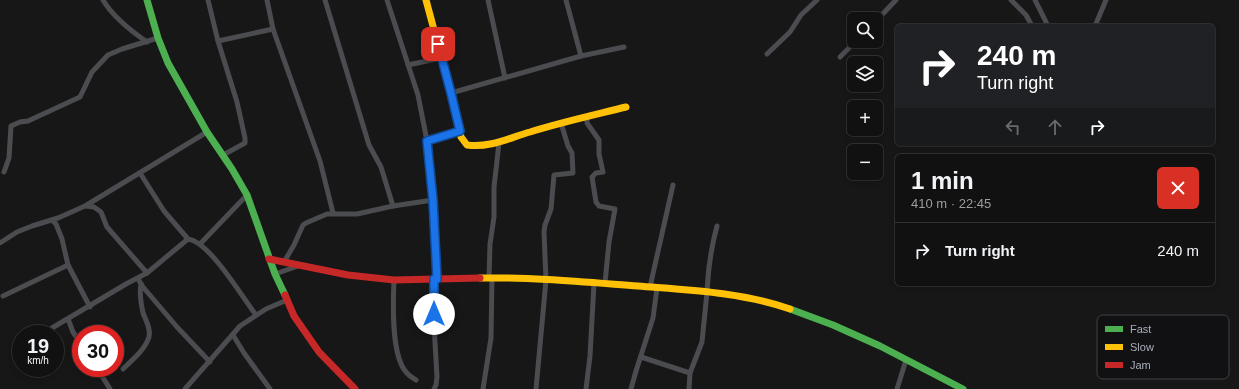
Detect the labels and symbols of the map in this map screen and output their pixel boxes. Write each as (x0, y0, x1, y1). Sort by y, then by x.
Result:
pin (421, 27, 455, 61)
position arrow (413, 293, 455, 335)
legend (1097, 315, 1229, 379)
text: Fast (1130, 323, 1151, 335)
speed limit sign: 30 (72, 325, 124, 377)
text: Slow (1130, 341, 1154, 353)
text: Jam (1130, 359, 1151, 371)

